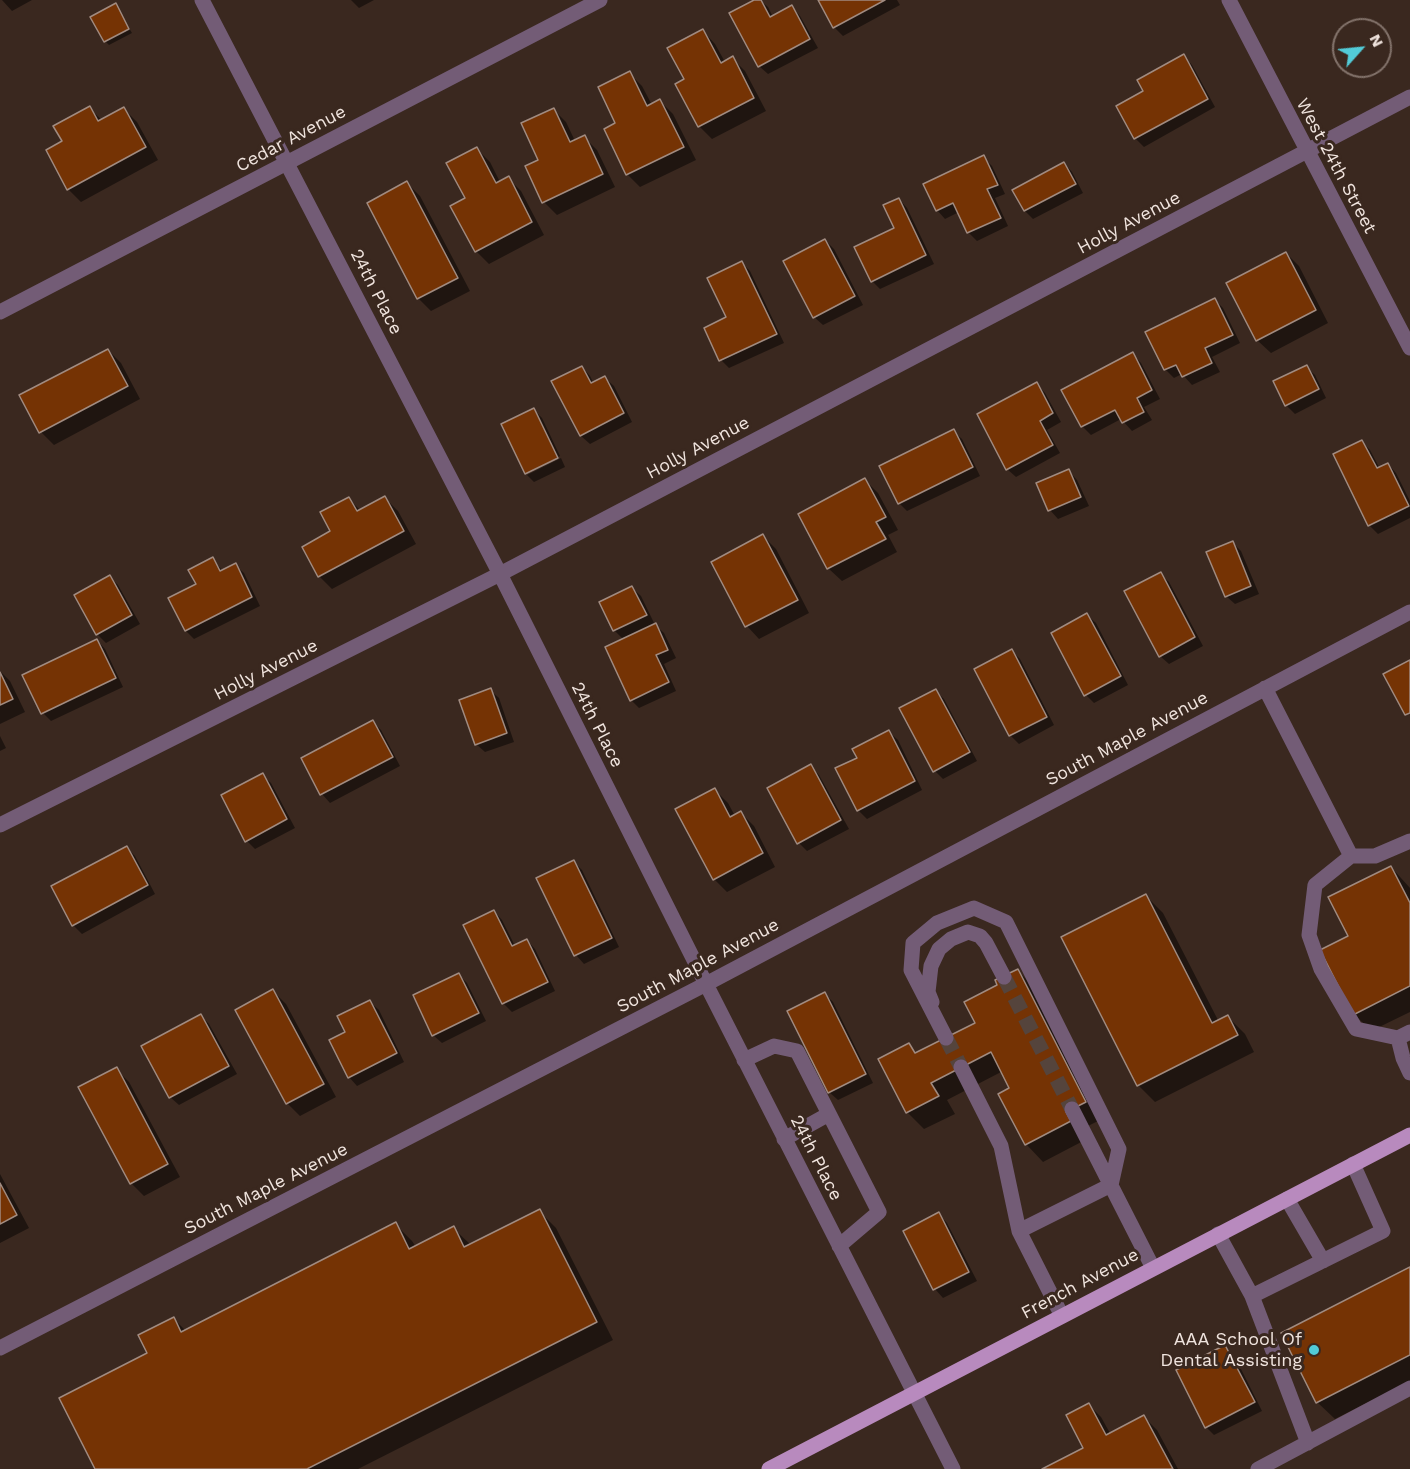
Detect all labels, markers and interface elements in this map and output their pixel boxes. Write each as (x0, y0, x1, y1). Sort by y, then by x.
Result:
north arrow (1332, 18, 1392, 78)
text: N (1366, 31, 1388, 50)
street label: West 24th Street (1291, 95, 1381, 237)
street label: Cedar Avenue (232, 101, 350, 177)
street label: Holly Avenue (1074, 187, 1184, 259)
street label: 24th Place (345, 246, 407, 338)
street label: Holly Avenue (643, 412, 753, 484)
street label: Holly Avenue (211, 635, 321, 705)
street label: 24th Place (566, 679, 628, 771)
street label: South Maple Avenue (1042, 687, 1212, 791)
street label: South Maple Avenue (613, 914, 783, 1018)
street label: 24th Place (785, 1112, 847, 1204)
street label: South Maple Avenue (181, 1138, 351, 1240)
street label: French Avenue (1018, 1244, 1142, 1324)
place label: AAA School Of Dental Assisting (1160, 1329, 1302, 1372)
marker: AAA School Of Dental Assisting (1307, 1343, 1321, 1357)

